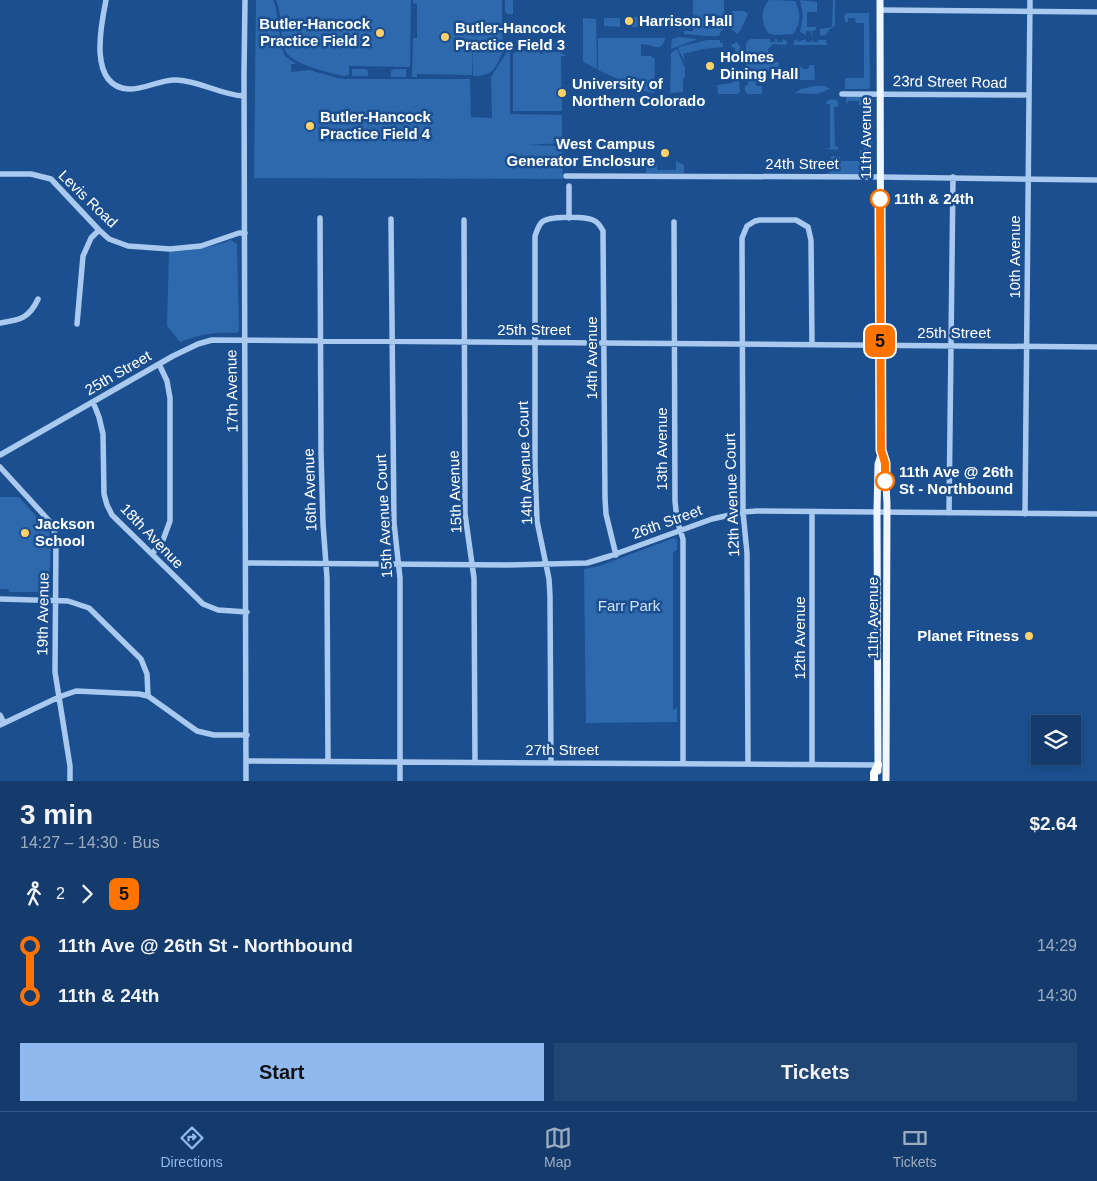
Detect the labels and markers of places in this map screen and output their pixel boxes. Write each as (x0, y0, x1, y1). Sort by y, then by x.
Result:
place label: Harrison Hall (639, 12, 732, 29)
place label: Butler-Hancock Practice Field 2 (259, 15, 371, 49)
marker: Harrison Hall (623, 15, 635, 27)
place label: Butler-Hancock Practice Field 3 (455, 19, 567, 53)
marker: Butler-Hancock Practice Field 2 (374, 27, 386, 39)
marker: Butler-Hancock Practice Field 3 (439, 31, 451, 43)
place label: Holmes Dining Hall (720, 48, 798, 82)
marker: Holmes Dining Hall (704, 60, 716, 72)
place label: University of Northern Colorado (572, 75, 705, 109)
marker: University of Northern Colorado (556, 87, 568, 99)
place label: Butler-Hancock Practice Field 4 (320, 108, 432, 142)
marker: Butler-Hancock Practice Field 4 (304, 120, 316, 132)
place label: West Campus Generator Enclosure (507, 135, 655, 169)
marker: West Campus Generator Enclosure (659, 147, 671, 159)
marker: 11th & 24th (870, 189, 890, 209)
place label: 11th & 24th (894, 190, 974, 207)
place label: 11th Ave @ 26th St - Northbound (899, 463, 1013, 497)
marker: 11th Ave @ 26th St - Northbound (875, 471, 895, 491)
place label: Jackson School (35, 515, 95, 549)
marker: Jackson School (19, 527, 31, 539)
place label: Planet Fitness (917, 627, 1019, 644)
marker: Planet Fitness (1023, 630, 1035, 642)

